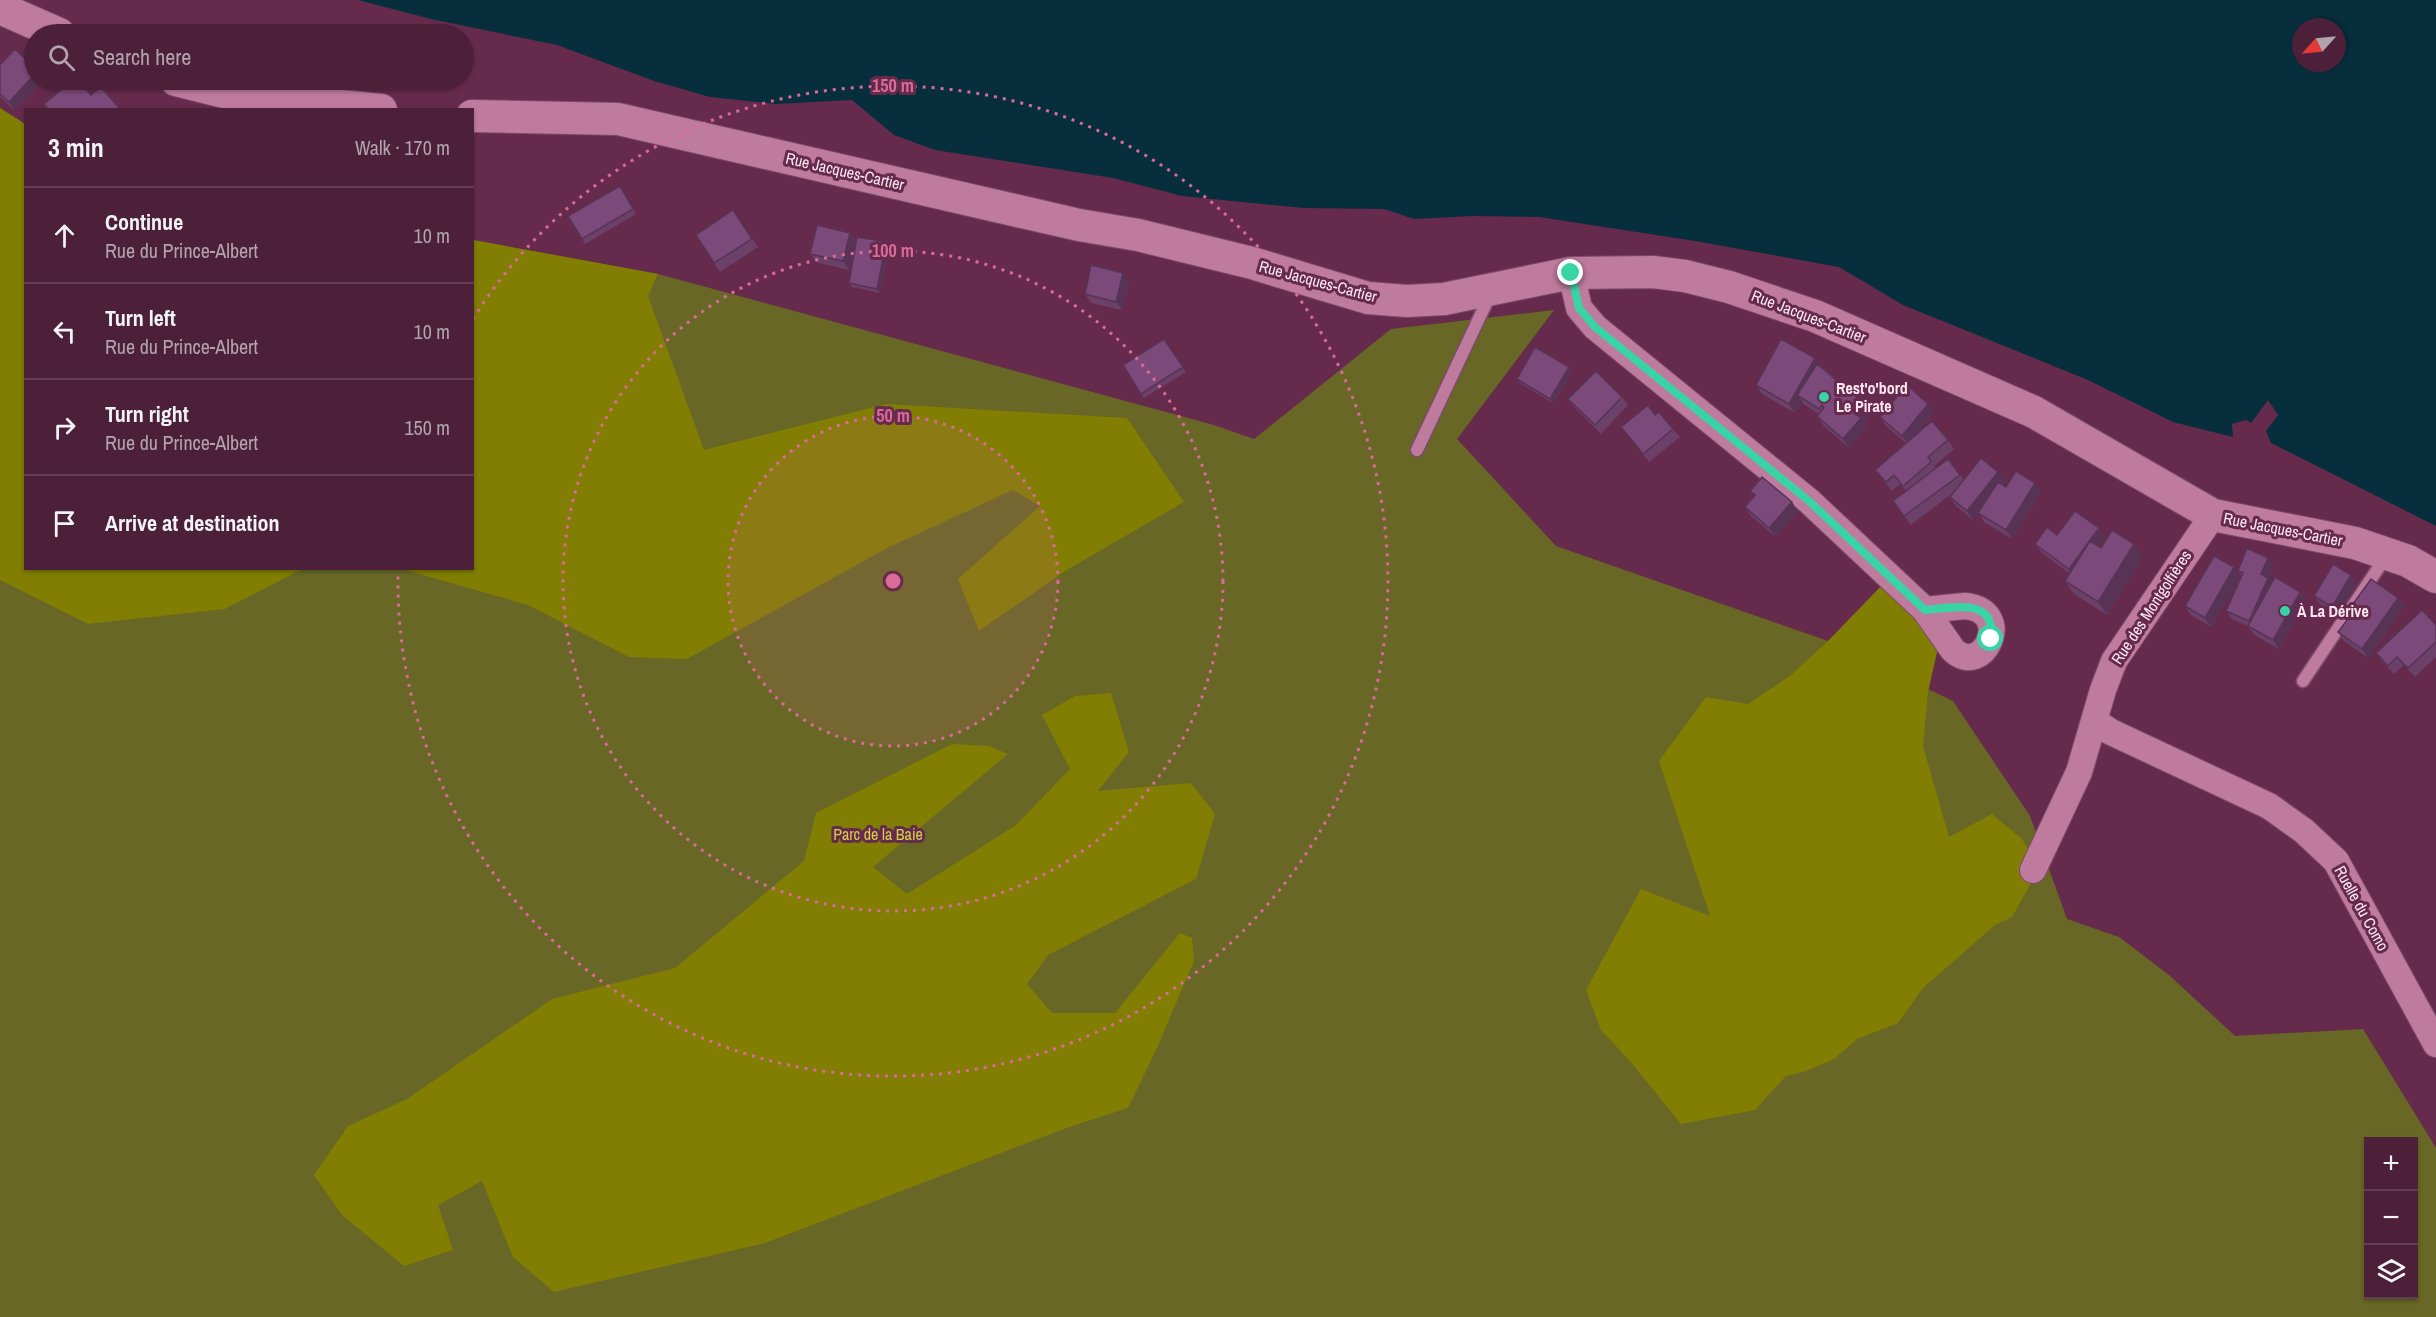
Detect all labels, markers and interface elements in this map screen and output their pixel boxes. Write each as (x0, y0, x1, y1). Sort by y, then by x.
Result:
north arrow (2292, 18, 2346, 72)
search box (24, 24, 474, 90)
icon: search (45, 41, 78, 74)
text: Search here (93, 42, 191, 72)
text: 150 m (872, 73, 914, 98)
text: 3 min (48, 130, 104, 165)
text: Walk · 170 m (355, 134, 450, 161)
street label: Rue Jacques-Cartier (784, 147, 907, 195)
text: Continue (105, 207, 183, 237)
icon: ahead (48, 219, 81, 252)
text: 10 m (414, 222, 450, 249)
text: Rue du Prince-Albert (105, 237, 258, 264)
text: 100 m (872, 238, 914, 263)
street label: Rue Jacques-Cartier (1257, 255, 1380, 307)
route end (1557, 259, 1583, 285)
street label: Rue Jacques-Cartier (1749, 284, 1870, 348)
text: Turn left (105, 303, 176, 333)
icon: left (48, 315, 81, 348)
text: 10 m (414, 318, 450, 345)
text: Rue du Prince-Albert (105, 333, 258, 360)
place label: Rest'o'bord Le Pirate (1836, 377, 1908, 417)
marker: Rest'o'bord Le Pirate (1817, 390, 1831, 404)
text: Turn right (105, 399, 189, 429)
text: 50 m (876, 403, 910, 428)
icon: right (48, 411, 81, 444)
text: 150 m (404, 414, 450, 441)
text: Rue du Prince-Albert (105, 429, 258, 456)
icon: arrive (48, 507, 81, 540)
street label: Rue Jacques-Cartier (2221, 507, 2345, 551)
text: Arrive at destination (105, 508, 279, 538)
street label: Rue des Montgolfières (2106, 546, 2196, 668)
centre of rings (883, 571, 903, 591)
place label: À La Dérive (2297, 600, 2369, 622)
marker: À La Dérive (2278, 604, 2292, 618)
route start (1977, 625, 2003, 651)
park label: Parc de la Baie (833, 823, 923, 845)
street label: Ruelle du Como (2330, 862, 2394, 954)
map controls (2364, 1137, 2418, 1299)
button: + (2364, 1137, 2418, 1191)
button: − (2364, 1191, 2418, 1245)
button: layers (2364, 1245, 2418, 1299)

